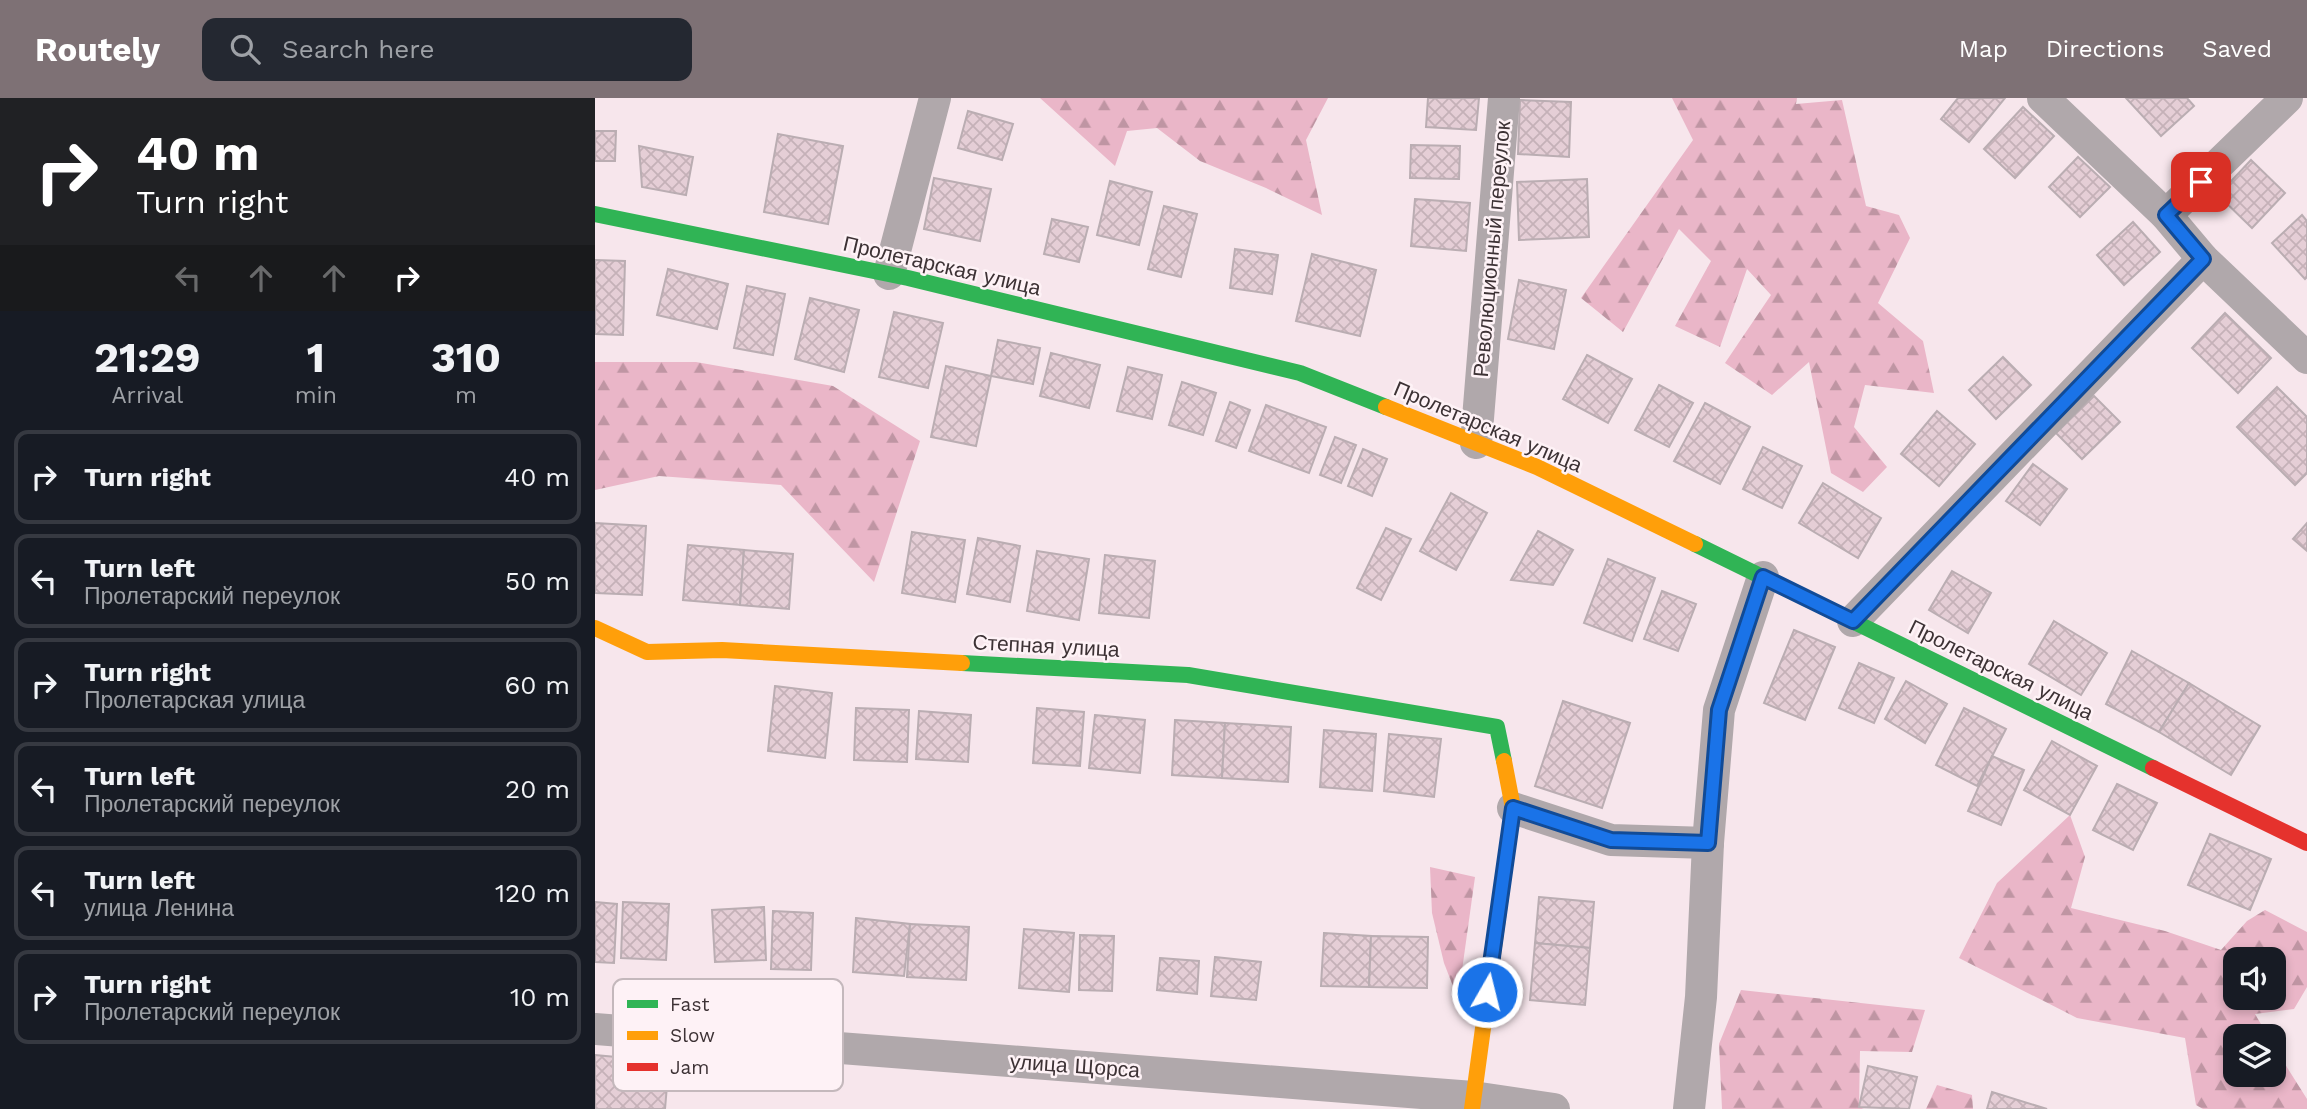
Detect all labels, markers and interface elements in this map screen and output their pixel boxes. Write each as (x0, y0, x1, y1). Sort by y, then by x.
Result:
search box (202, 18, 692, 81)
text: Routely (35, 30, 160, 69)
icon: search (226, 30, 264, 68)
text: Search here (282, 34, 434, 64)
text: Map (1959, 35, 2008, 63)
text: Directions (2046, 35, 2164, 63)
text: Saved (2202, 35, 2272, 63)
street label: Революционный переулок (1468, 119, 1515, 378)
text: 40 m (136, 124, 259, 182)
icon: right (21, 126, 112, 217)
pin (2171, 152, 2231, 212)
icon: arrive (2182, 163, 2220, 201)
text: Turn right (136, 183, 288, 221)
street label: Пролетарская улица (841, 231, 1044, 300)
icon: left (169, 259, 207, 297)
icon: ahead (242, 259, 280, 297)
icon: ahead (315, 259, 353, 297)
icon: right (388, 259, 426, 297)
text: 21:29 (94, 333, 201, 382)
text: 1 (307, 333, 325, 382)
text: 310 (431, 333, 501, 382)
street label: Пролетарская улица (1390, 376, 1586, 478)
text: Arrival (111, 382, 183, 409)
text: min (295, 382, 337, 409)
text: m (455, 382, 477, 409)
icon: right (25, 458, 63, 496)
text: Turn right (84, 462, 211, 492)
text: 40 m (504, 462, 570, 492)
text: Turn left (84, 553, 195, 583)
icon: left (25, 562, 63, 600)
text: 50 m (505, 566, 570, 596)
text: Пролетарский переулок (84, 583, 340, 610)
street label: Пролетарская улица (1905, 614, 2098, 725)
street label: Степная улица (972, 629, 1120, 662)
text: Turn right (84, 657, 211, 687)
icon: right (25, 666, 63, 704)
text: 60 m (504, 670, 570, 700)
text: Пролетарская улица (84, 687, 305, 714)
text: Turn left (84, 761, 195, 791)
icon: left (25, 770, 63, 808)
text: 20 m (505, 774, 570, 804)
text: Пролетарский переулок (84, 791, 340, 818)
text: Turn left (84, 865, 195, 895)
icon: left (25, 874, 63, 912)
text: 120 m (495, 878, 570, 908)
text: улица Ленина (84, 895, 234, 922)
map controls (2223, 947, 2286, 1087)
button: sound (2223, 947, 2286, 1010)
position arrow (1450, 955, 1524, 1029)
text: Turn right (84, 969, 211, 999)
icon: right (25, 978, 63, 1016)
legend (613, 979, 843, 1091)
text: 10 m (510, 982, 570, 1012)
text: Fast (670, 993, 709, 1016)
text: Пролетарский переулок (84, 999, 340, 1026)
text: Slow (670, 1024, 715, 1047)
button: layers (2223, 1024, 2286, 1087)
street label: улица Щорса (1009, 1048, 1141, 1083)
text: Jam (670, 1056, 709, 1079)

